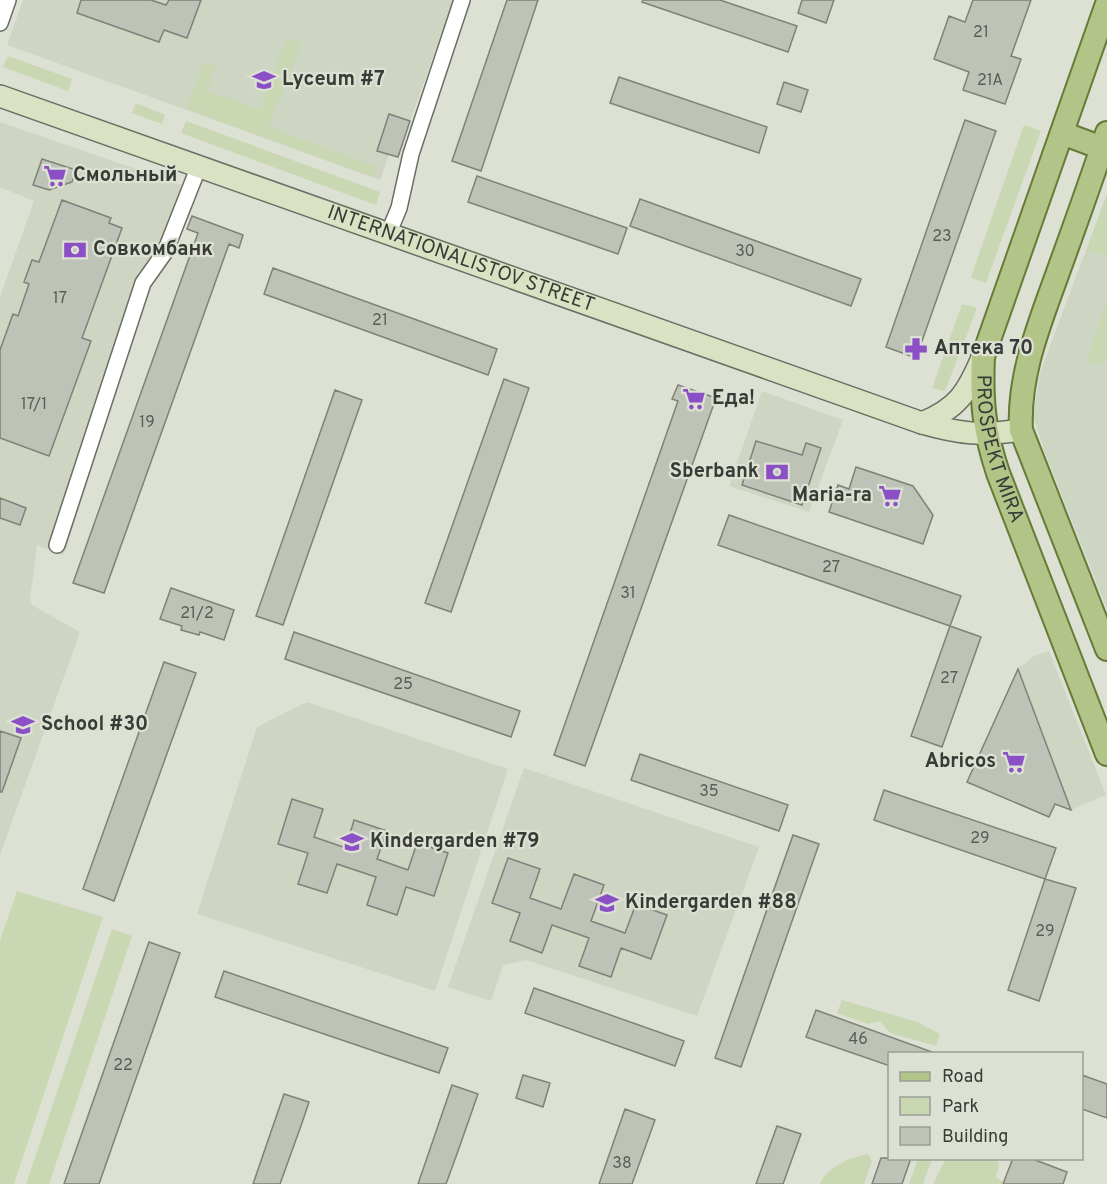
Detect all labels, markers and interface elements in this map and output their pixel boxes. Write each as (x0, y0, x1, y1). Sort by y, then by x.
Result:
house number: 21 (973, 23, 989, 43)
school or university icon: Lyceum #7 (251, 67, 277, 93)
place label: Lyceum #7 (282, 67, 385, 93)
house number: 21А (977, 71, 1003, 91)
supermarket icon: Смольный (42, 163, 68, 189)
place label: Смольный (73, 163, 177, 189)
street label: INTERNATIONALISTOV STREET (324, 200, 598, 319)
house number: 23 (932, 227, 952, 247)
bank icon: Совкомбанк (62, 237, 88, 263)
place label: Совкомбанк (93, 237, 213, 263)
house number: 30 (735, 242, 755, 262)
house number: 17 (53, 289, 67, 309)
house number: 21 (372, 311, 388, 331)
pharmacy icon: Аптека 70 (903, 336, 929, 362)
place label: Аптека 70 (934, 336, 1033, 362)
street label: PROSPEKT MIRA (969, 374, 1029, 527)
supermarket icon: Еда! (681, 386, 707, 412)
place label: Еда! (712, 386, 755, 412)
house number: 17/1 (21, 395, 47, 415)
house number: 19 (139, 413, 155, 433)
place label: Sberbank (670, 459, 759, 485)
bank icon: Sberbank (764, 459, 790, 485)
place label: Maria-ra (792, 483, 872, 509)
supermarket icon: Maria-ra (877, 483, 903, 509)
house number: 27 (822, 558, 840, 578)
house number: 31 (620, 584, 636, 604)
house number: 21/2 (180, 604, 214, 624)
house number: 27 (940, 669, 958, 689)
house number: 25 (393, 675, 413, 695)
school or university icon: School #30 (10, 712, 36, 738)
place label: School #30 (41, 712, 148, 738)
place label: Abricos (925, 749, 996, 775)
supermarket icon: Abricos (1001, 749, 1027, 775)
house number: 35 (699, 782, 719, 802)
school or university icon: Kindergarden #79 (339, 829, 365, 855)
place label: Kindergarden #79 (370, 829, 540, 855)
house number: 29 (970, 829, 990, 849)
school or university icon: Kindergarden #88 (594, 890, 620, 916)
place label: Kindergarden #88 (625, 890, 797, 916)
house number: 29 (1035, 922, 1055, 942)
house number: 46 (848, 1030, 868, 1050)
legend (888, 1052, 1083, 1160)
house number: 22 (113, 1056, 133, 1076)
text: Road (942, 1066, 984, 1089)
text: Park (942, 1096, 979, 1119)
text: Building (942, 1126, 1008, 1149)
house number: 38 (612, 1154, 632, 1174)

